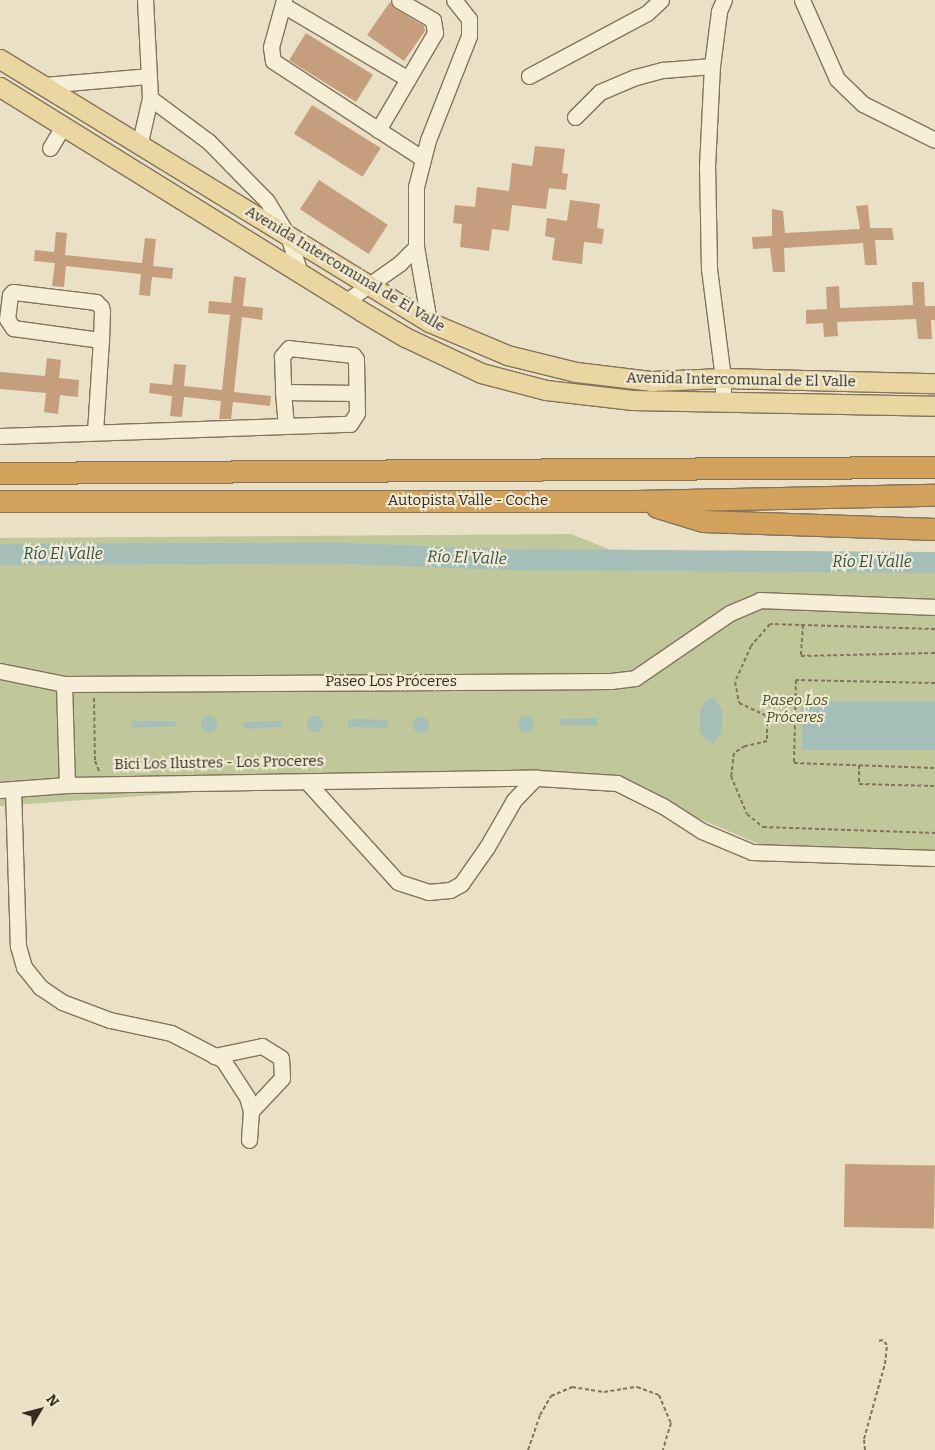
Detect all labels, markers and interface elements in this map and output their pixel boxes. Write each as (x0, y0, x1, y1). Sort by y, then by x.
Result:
street label: Avenida Intercomunal de El Valle (242, 202, 448, 336)
street label: Avenida Intercomunal de El Valle (626, 369, 856, 391)
street label: Autopista Valle - Coche (388, 492, 548, 510)
water label: Río El Valle (23, 544, 103, 564)
water label: Río El Valle (427, 547, 507, 569)
water label: Río El Valle (832, 552, 912, 572)
street label: Paseo Los Próceres (325, 673, 457, 691)
park label: Paseo Los Próceres (762, 691, 828, 726)
street label: Bici Los Ilustres - Los Proceres (114, 752, 324, 774)
north arrow (15, 1385, 65, 1435)
text: N (42, 1391, 62, 1410)

